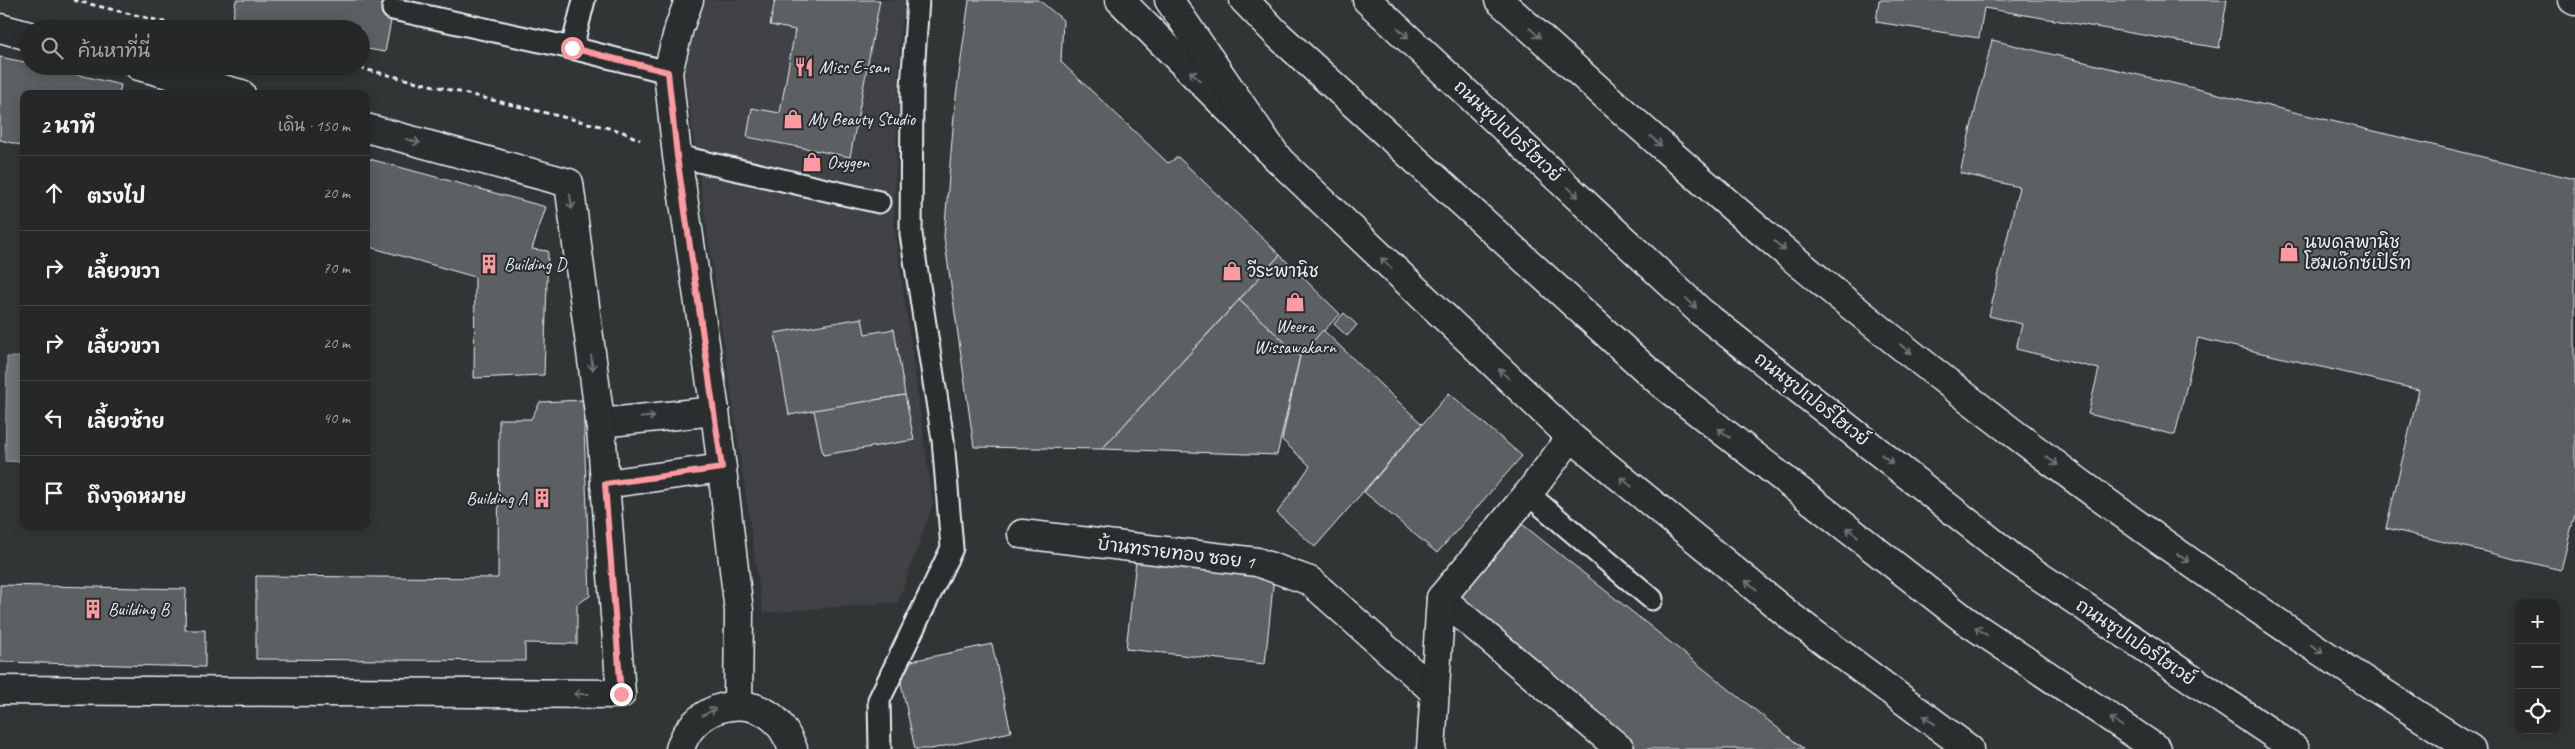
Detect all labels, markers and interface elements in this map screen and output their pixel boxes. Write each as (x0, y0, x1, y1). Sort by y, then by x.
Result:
search box (20, 20, 370, 75)
one-way arrow (1396, 27, 1409, 39)
one-way arrow (1529, 27, 1542, 38)
icon: search (38, 34, 66, 62)
route start (561, 37, 584, 60)
text: ค้นหาที่นี่ (78, 39, 150, 63)
restaurant icon: Miss E-san (793, 56, 815, 78)
place label: Miss E-san (819, 56, 891, 78)
one-way arrow (1189, 69, 1201, 82)
street label: ถนนซุปเปอร์ไฮเวย์ (1447, 74, 1568, 189)
shop icon: My Beauty Studio (782, 108, 804, 130)
place label: My Beauty Studio (808, 108, 917, 130)
text: 2 นาที (40, 113, 95, 139)
text: เดิน · 150 m (278, 116, 350, 136)
one-way arrow (1649, 135, 1662, 147)
one-way arrow (405, 136, 421, 146)
shop icon: Oxygen (801, 151, 823, 173)
place label: Oxygen (827, 151, 870, 173)
icon: ahead (40, 179, 68, 207)
text: 20 m (323, 183, 350, 203)
text: ตรงไป (87, 185, 145, 209)
one-way arrow (1566, 186, 1579, 198)
one-way arrow (566, 193, 576, 209)
place label: นพดลพานิช โฮมเอ๊กซ์เปิร์ท (2304, 231, 2411, 274)
one-way arrow (1773, 241, 1786, 252)
shop icon: นพดลพานิช โฮมเอ๊กซ์เปิร์ท (2278, 241, 2300, 263)
building icon: Building D (478, 253, 500, 275)
place label: Building D (504, 253, 568, 275)
icon: right (40, 254, 68, 282)
one-way arrow (1380, 257, 1393, 269)
text: 70 m (323, 258, 350, 278)
place label: วีระพานิช (1247, 259, 1319, 282)
text: เลี้ยวขวา (87, 260, 160, 284)
shop icon: วีระพานิช (1221, 260, 1243, 282)
shop icon: Weera Wissawakarn (1284, 291, 1306, 313)
one-way arrow (1685, 297, 1698, 309)
place label: Weera Wissawakarn (1254, 315, 1337, 358)
icon: right (40, 329, 68, 357)
text: 20 m (323, 333, 350, 353)
text: เลี้ยวขวา (87, 335, 160, 359)
one-way arrow (1899, 343, 1912, 354)
street label: ถนนซุปเปอร์ไฮเวย์ (1748, 346, 1875, 453)
one-way arrow (587, 354, 597, 370)
one-way arrow (1498, 368, 1511, 380)
icon: left (40, 404, 68, 432)
text: 40 m (323, 408, 350, 428)
text: เลี้ยวซ้าย (87, 410, 164, 434)
one-way arrow (640, 413, 656, 422)
one-way arrow (1718, 427, 1731, 438)
one-way arrow (1880, 453, 1893, 464)
one-way arrow (2045, 456, 2058, 467)
one-way arrow (1619, 477, 1632, 488)
icon: arrive (40, 479, 68, 507)
text: ถึงจุดหมาย (87, 485, 186, 509)
place label: Building A (466, 487, 528, 509)
building icon: Building A (531, 487, 553, 509)
one-way arrow (1846, 527, 1859, 538)
street label: บ้านทรายทอง ซอย 1 (1097, 531, 1257, 574)
one-way arrow (2176, 552, 2189, 563)
one-way arrow (1745, 580, 1758, 591)
street label: ถนนซุปเปอร์ไฮเวย์ (2070, 592, 2201, 693)
building icon: Building B (82, 598, 104, 620)
place label: Building B (108, 598, 171, 620)
map controls (2515, 599, 2560, 734)
button: + (2515, 599, 2560, 644)
one-way arrow (1975, 626, 1989, 636)
one-way arrow (2310, 644, 2324, 654)
button: − (2515, 644, 2560, 689)
route end (610, 683, 633, 706)
one-way arrow (574, 689, 590, 699)
button: locate (2515, 689, 2560, 734)
one-way arrow (702, 707, 717, 717)
one-way arrow (1922, 715, 1936, 725)
one-way arrow (2109, 717, 2123, 727)

